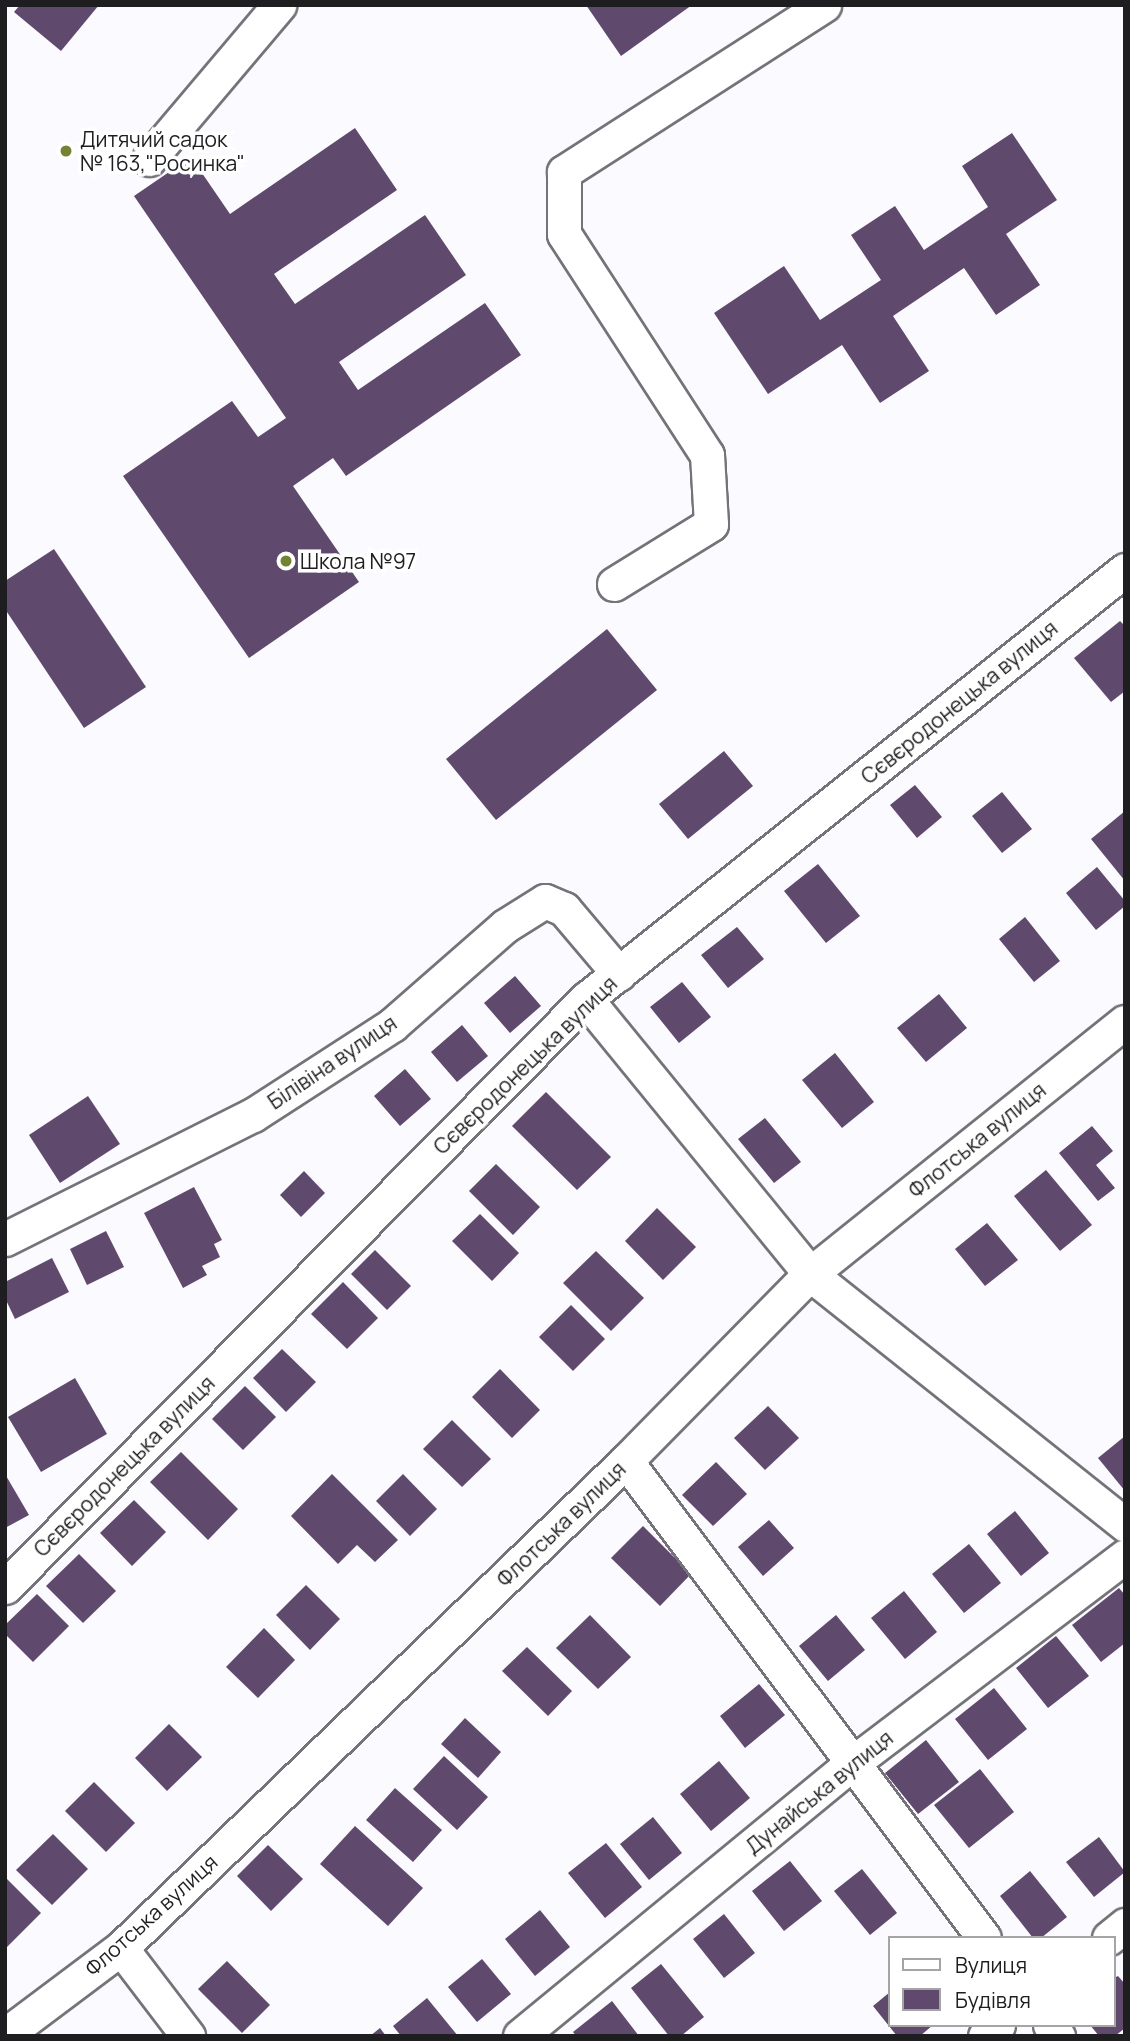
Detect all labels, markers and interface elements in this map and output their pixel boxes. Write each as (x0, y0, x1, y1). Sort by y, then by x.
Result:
place label: Дитячий садок № 163,"Росинка" (80, 126, 245, 176)
marker: Дитячий садок № 163,"Росинка" (58, 143, 74, 159)
place label: Школа №97 (300, 548, 416, 574)
marker: Школа №97 (278, 553, 294, 569)
street label: Сєвєродонецька вулиця (856, 615, 1062, 789)
street label: Сєвєродонецька вулиця (428, 971, 622, 1159)
street label: Білівіна вулиця (263, 1010, 401, 1114)
street label: Флотська вулиця (903, 1077, 1051, 1203)
street label: Сєвєродонецька вулиця (28, 1370, 220, 1562)
street label: Флотська вулиця (491, 1456, 631, 1592)
street label: Дунайська вулиця (740, 1725, 898, 1859)
street label: Флотська вулиця (80, 1849, 222, 1981)
legend (888, 1936, 1116, 2027)
text: Вулиця (955, 1951, 1027, 1979)
text: Будівля (955, 1986, 1031, 2014)

